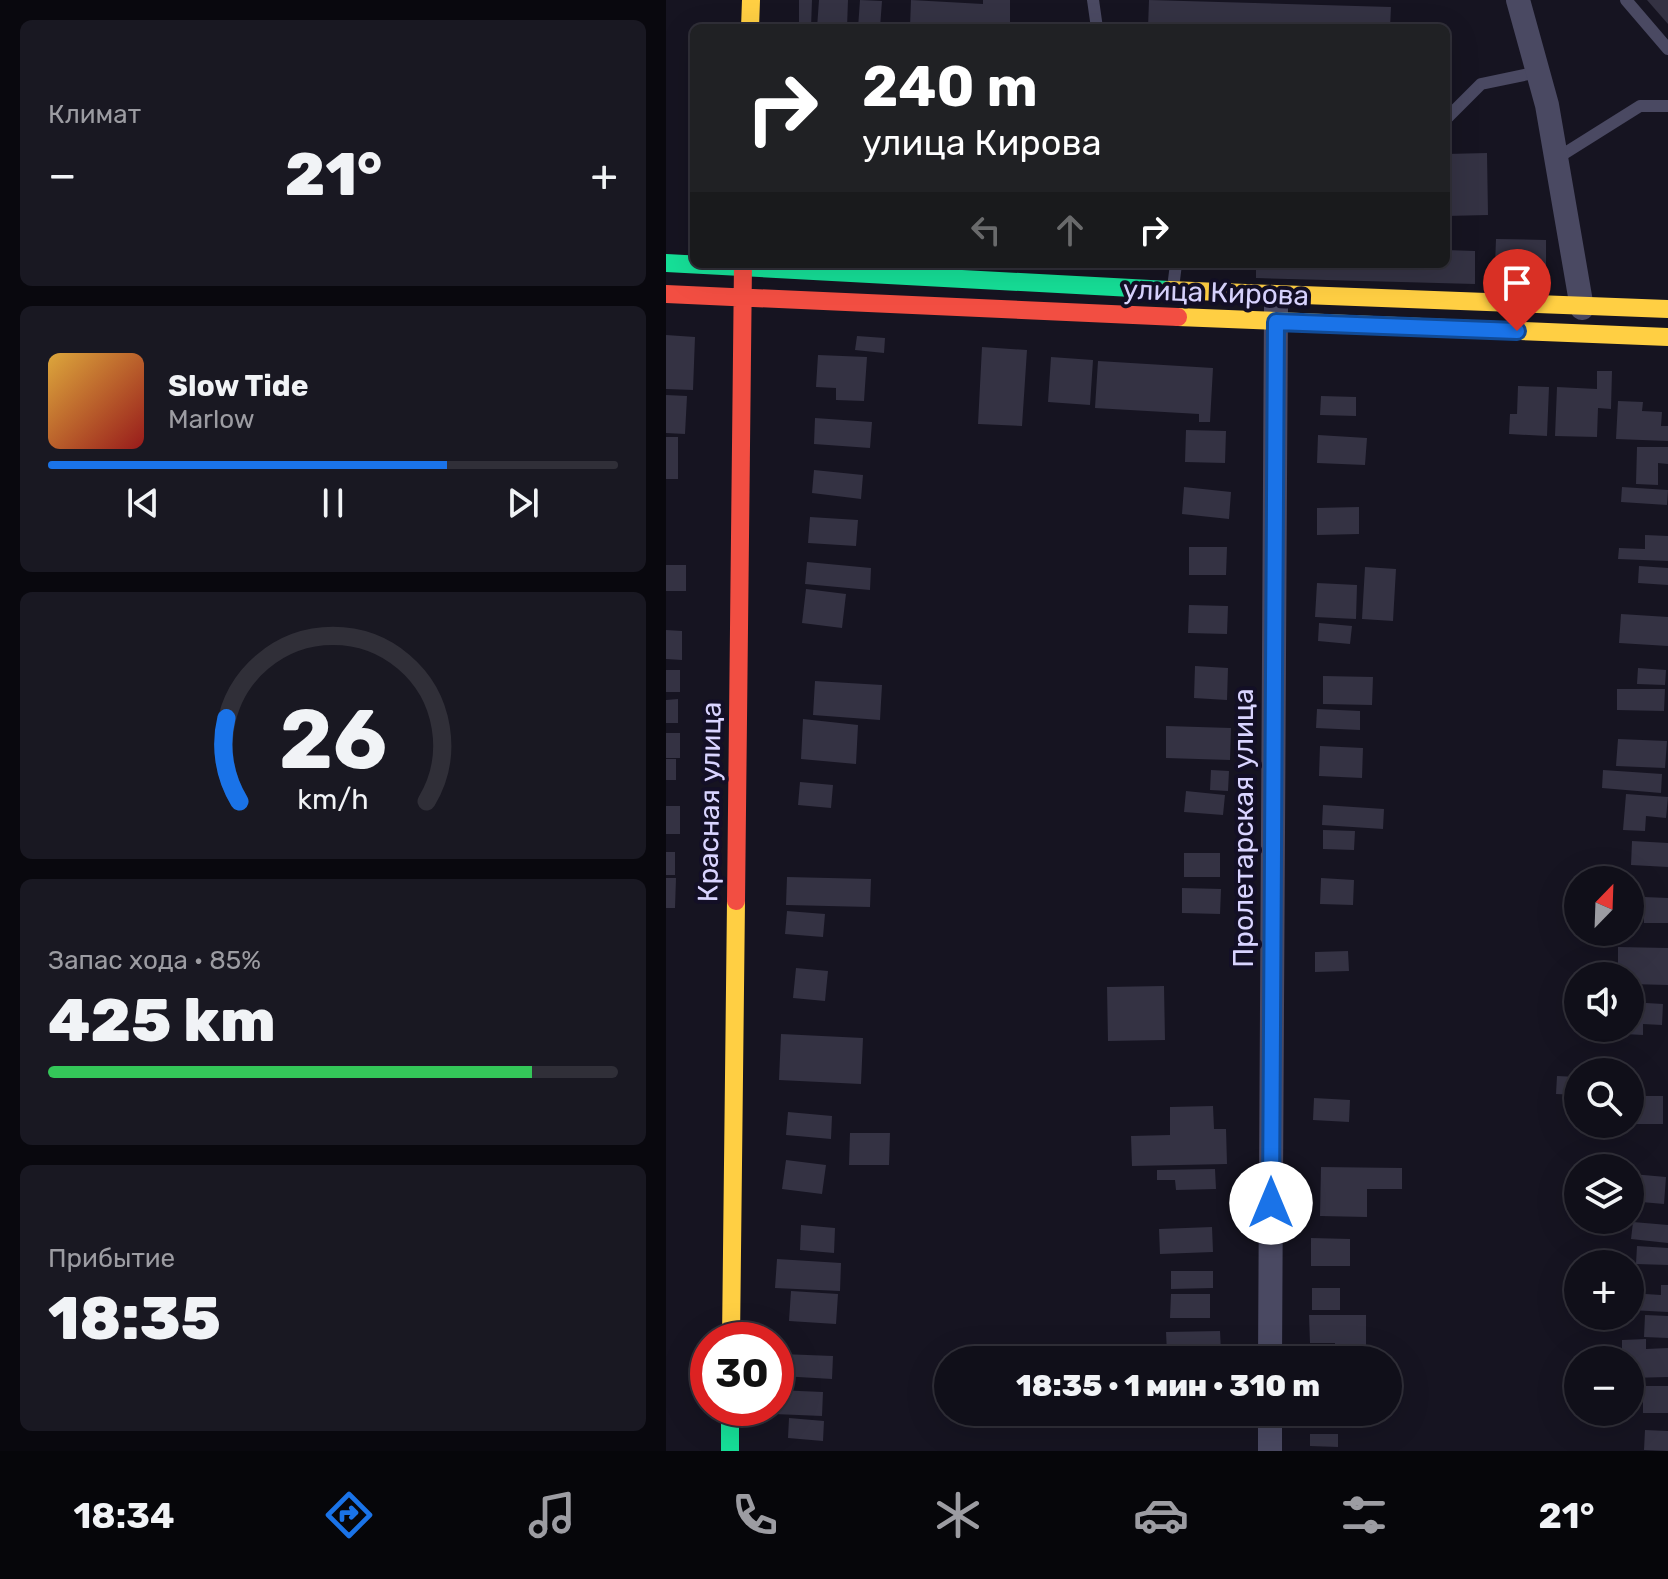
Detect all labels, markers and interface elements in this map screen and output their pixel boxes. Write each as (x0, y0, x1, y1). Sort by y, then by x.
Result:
text: 240 m (862, 54, 1038, 120)
icon: right (730, 56, 834, 160)
text: Климат (48, 99, 141, 130)
text: улица Кирова (862, 121, 1102, 164)
text: 21° (285, 139, 382, 210)
text: − (48, 149, 77, 201)
text: + (591, 149, 618, 201)
icon: left (964, 208, 1008, 252)
icon: ahead (1048, 208, 1092, 252)
icon: right (1132, 208, 1176, 252)
pin (1483, 249, 1551, 331)
icon: arrive (1495, 261, 1539, 305)
street label: улица Кирова (1122, 273, 1310, 312)
text: Slow Tide (168, 368, 308, 404)
text: Marlow (168, 404, 255, 435)
icon: previous (121, 481, 165, 525)
icon: pause (311, 481, 355, 525)
icon: next (501, 481, 545, 525)
street label: Пролетарская улица (1227, 688, 1260, 968)
text: 26 (279, 689, 387, 788)
street label: Красная улица (691, 701, 728, 903)
text: km/h (297, 782, 369, 816)
north arrow (1564, 866, 1644, 946)
map controls (1564, 866, 1644, 1426)
text: Запас хода · 85% (48, 945, 261, 976)
button: sound (1564, 962, 1644, 1042)
text: 425 km (48, 985, 276, 1056)
button: search (1564, 1058, 1644, 1138)
button: layers (1564, 1154, 1644, 1234)
position arrow (1229, 1161, 1313, 1245)
text: Прибытие (48, 1243, 175, 1274)
button: + (1564, 1250, 1644, 1330)
text: 18:35 (48, 1283, 221, 1354)
speed limit sign: 30 (690, 1322, 794, 1426)
button: − (1564, 1346, 1644, 1426)
text: 18:35 · 1 мин · 310 m (1016, 1368, 1320, 1404)
icon: directions (321, 1487, 377, 1543)
icon: music (524, 1487, 580, 1543)
icon: phone (727, 1487, 783, 1543)
icon: climate (930, 1487, 986, 1543)
icon: car (1133, 1487, 1189, 1543)
icon: filters (1336, 1487, 1392, 1543)
text: 18:34 (73, 1494, 175, 1537)
text: 21° (1538, 1494, 1595, 1537)

